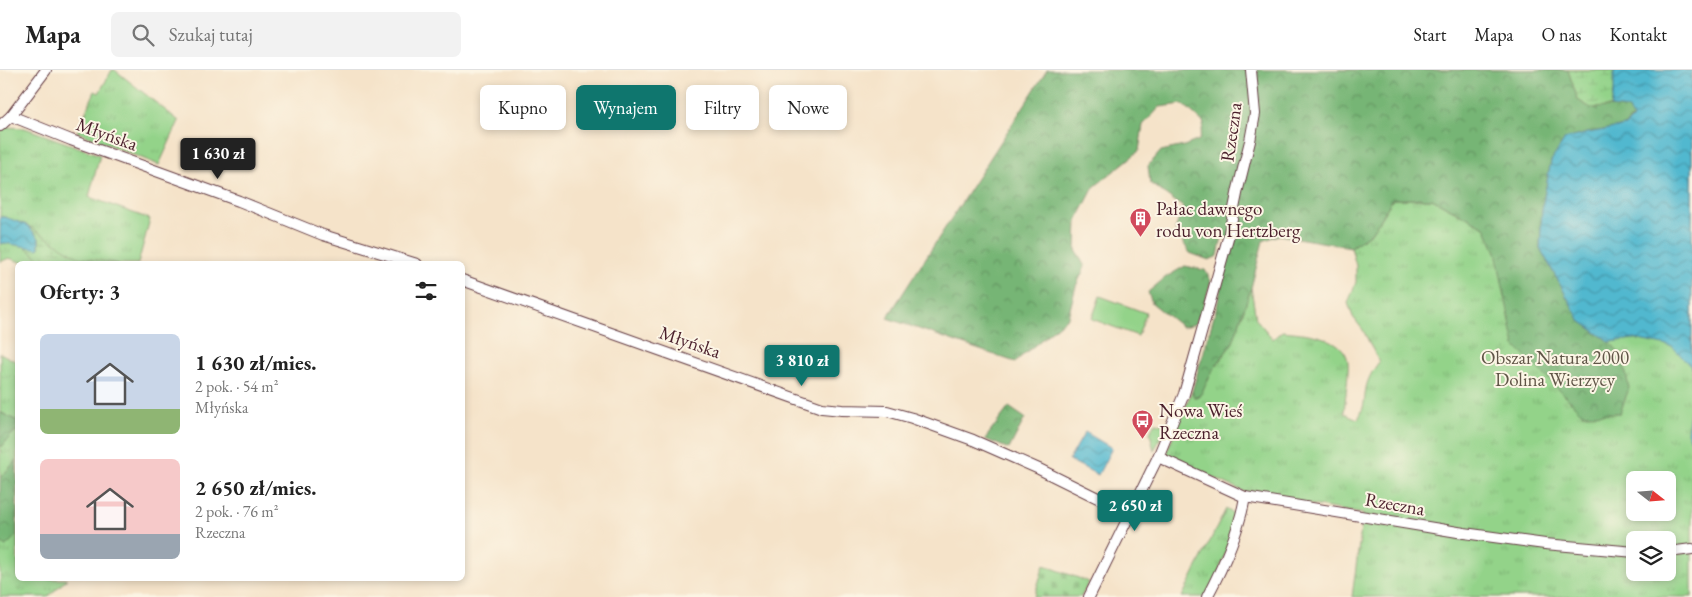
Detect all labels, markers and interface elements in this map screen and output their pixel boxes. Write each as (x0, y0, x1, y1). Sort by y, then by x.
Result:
search box (111, 12, 461, 57)
text: Mapa (25, 19, 81, 50)
icon: search (129, 21, 157, 49)
text: Szukaj tutaj (169, 22, 253, 47)
text: Start (1413, 23, 1446, 46)
text: Mapa (1474, 23, 1514, 46)
text: O nas (1542, 23, 1581, 46)
text: Kontakt (1609, 23, 1667, 46)
chip: Kupno (480, 85, 566, 130)
chip: Wynajem (576, 85, 676, 130)
chip: Filtry (686, 85, 759, 130)
chip: Nowe (769, 85, 847, 130)
street label: Rzeczna (1214, 100, 1248, 163)
street label: Młyńska (73, 111, 141, 157)
pin: 1 630 zł (166, 138, 270, 180)
text: 1 630 zł (191, 143, 245, 164)
place label: Pałac dawnego rodu von Hertzberg (1156, 196, 1301, 243)
building icon: Pałac dawnego rodu von Hertzberg (1128, 207, 1152, 238)
icon: filters (412, 277, 440, 305)
text: Oferty: 3 (40, 278, 120, 305)
street label: Młyńska (656, 320, 724, 364)
pin: 3 810 zł (750, 344, 854, 387)
park label: Obszar Natura 2000 Dolina Wierzycy (1481, 345, 1629, 392)
text: 1 630 zł/mies. (195, 349, 317, 376)
text: 3 810 zł (775, 350, 829, 371)
icon: home (80, 354, 140, 414)
text: 2 pok. · 54 m² (195, 376, 278, 397)
text: Młyńska (195, 397, 248, 418)
place label: Nowa Wieś Rzeczna (1159, 398, 1243, 445)
bus stop icon: Nowa Wieś Rzeczna (1131, 409, 1155, 440)
north arrow (1626, 471, 1676, 521)
map controls (1626, 471, 1676, 581)
text: 2 650 zł/mies. (195, 474, 317, 501)
icon: home (80, 479, 140, 539)
street label: Rzeczna (1363, 486, 1427, 522)
pin: 2 650 zł (1083, 490, 1187, 532)
text: 2 650 zł (1108, 495, 1162, 516)
text: 2 pok. · 76 m² (195, 501, 278, 522)
text: Rzeczna (195, 522, 246, 543)
button: layers (1626, 531, 1676, 581)

